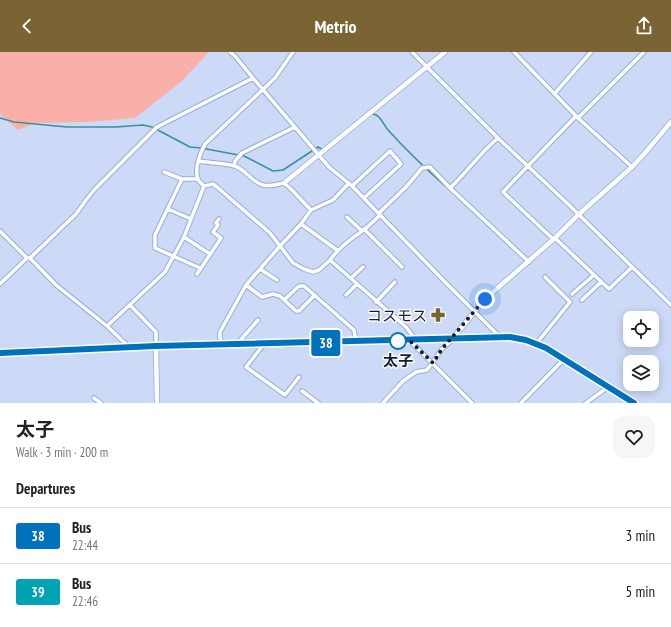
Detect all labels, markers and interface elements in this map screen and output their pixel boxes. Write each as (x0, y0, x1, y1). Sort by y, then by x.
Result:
icon: back (16, 15, 38, 37)
text: Metrio (314, 15, 357, 38)
icon: share (633, 15, 655, 37)
your location (475, 289, 495, 309)
place label: コスモス (367, 306, 427, 325)
pharmacy icon: コスモス (430, 307, 446, 323)
map controls (623, 311, 659, 391)
button: locate (623, 311, 659, 347)
line badge: 38 (308, 330, 344, 356)
marker: 太子 (389, 332, 407, 350)
text: 38 (319, 334, 333, 352)
place label: 太子 (383, 351, 413, 370)
button: layers (623, 355, 659, 391)
button: heart (613, 416, 655, 458)
text: 太子 (16, 417, 54, 441)
text: Walk · 3 min · 200 m (16, 444, 108, 461)
text: Departures (16, 479, 75, 498)
text: Bus (72, 518, 91, 537)
text: 3 min (625, 526, 655, 545)
text: 38 (31, 527, 45, 545)
text: 22:44 (72, 537, 98, 554)
text: Bus (72, 574, 91, 593)
text: 5 min (625, 582, 655, 601)
text: 39 (31, 583, 45, 601)
text: 22:46 (72, 593, 98, 610)

